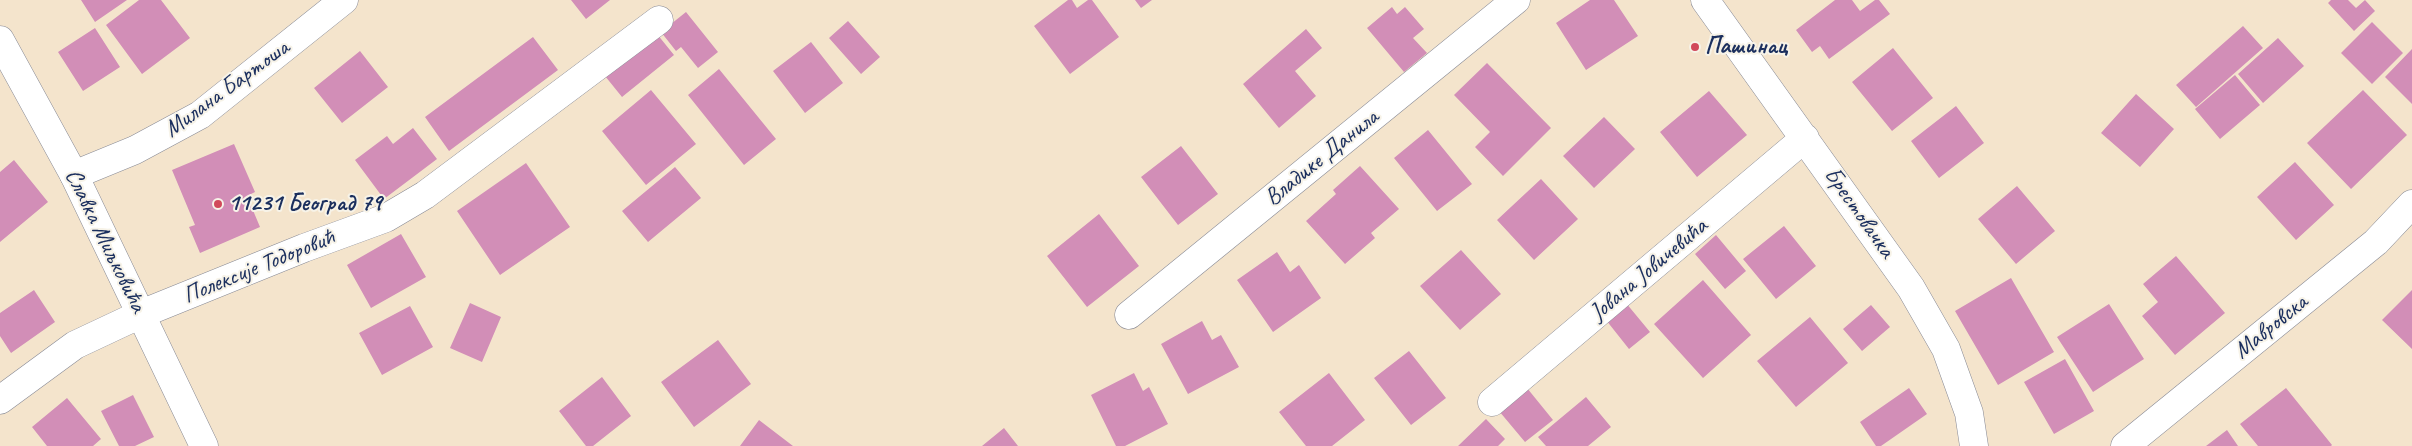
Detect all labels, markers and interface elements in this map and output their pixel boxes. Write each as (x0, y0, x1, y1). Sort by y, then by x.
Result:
place label: Пашинац (1705, 33, 1788, 61)
street label: Милана Бартоша (159, 34, 295, 144)
marker: Пашинац (1689, 41, 1701, 53)
street label: Владике Данила (1259, 103, 1385, 213)
street label: Брестовачка (1817, 162, 1901, 264)
street label: Славка Миљковића (58, 165, 152, 317)
place label: 11231 Београд 79 (228, 190, 382, 218)
marker: 11231 Београд 79 (212, 198, 224, 210)
street label: Јована Јовичевића (1584, 212, 1714, 328)
street label: Полексије Тодоровић (179, 224, 339, 310)
street label: Мавровска (2228, 288, 2314, 366)

